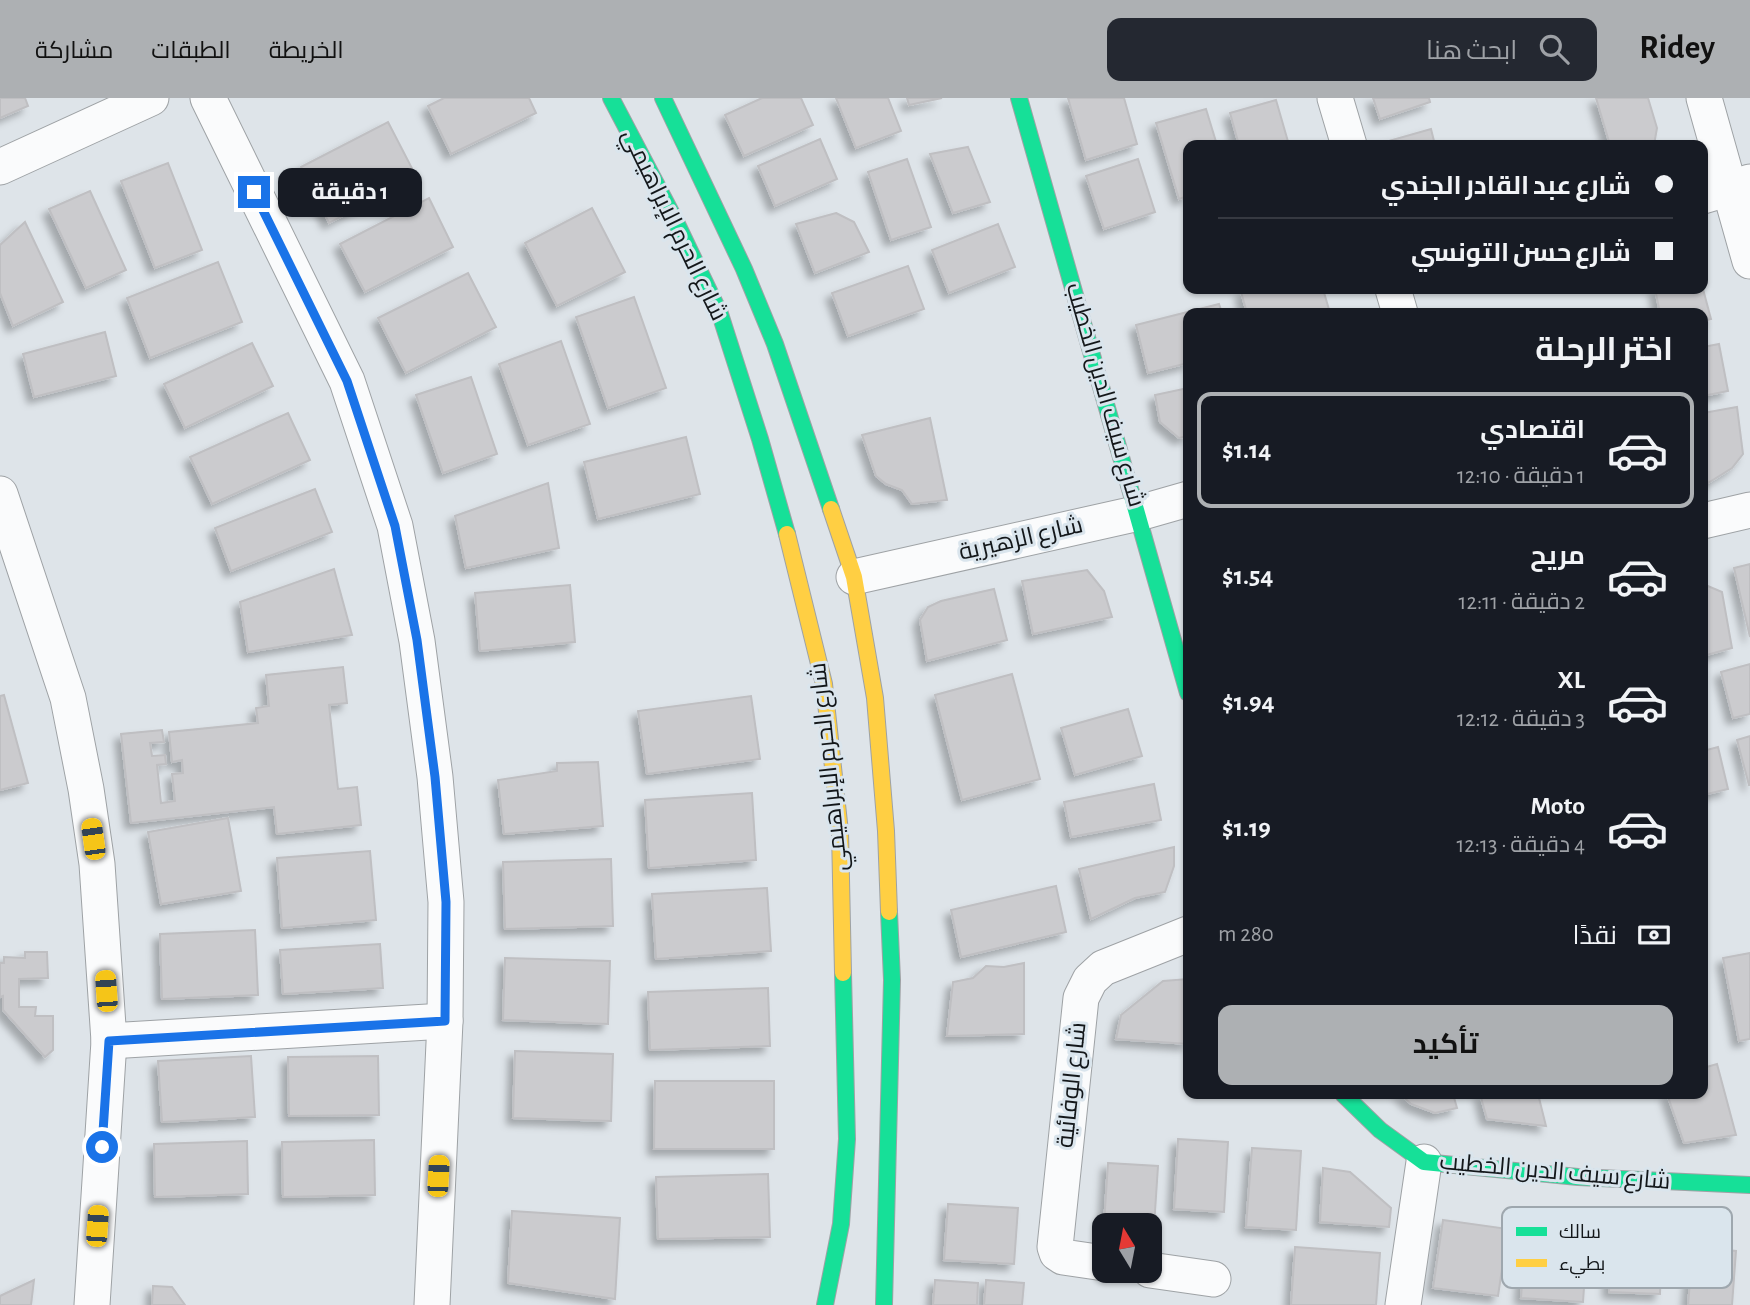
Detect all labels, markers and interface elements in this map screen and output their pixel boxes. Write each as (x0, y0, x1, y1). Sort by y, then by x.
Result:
search box (1107, 18, 1597, 81)
icon: search (1535, 30, 1573, 68)
text: Ridey (1639, 32, 1715, 65)
text: ابحث هنا (1426, 38, 1517, 64)
text: مشاركة (35, 39, 113, 63)
text: الطبقات (151, 39, 231, 63)
text: الخريطة (269, 39, 344, 63)
street label: شارع الحرم الإبراهيمي (612, 125, 732, 327)
callout: 1 دقيقة (278, 168, 422, 217)
text: شارع عبد القادر الجندي (1381, 173, 1631, 199)
route end (238, 176, 270, 208)
text: 1 دقيقة (312, 181, 388, 204)
text: شارع حسن التونسي (1411, 240, 1631, 266)
street label: شارع سيف الدين الخطيب (1059, 280, 1149, 511)
text: اختر الرحلة (1535, 334, 1673, 366)
text: اقتصادي (1480, 417, 1585, 443)
icon: car (1606, 419, 1669, 482)
text: $1.14 (1222, 437, 1271, 463)
text: 1 دقيقة · 12:10 (1457, 465, 1585, 488)
street label: شارع الزهيرية (957, 512, 1086, 568)
text: مريح (1530, 543, 1585, 569)
icon: car (1606, 545, 1669, 608)
text: $1.54 (1222, 563, 1273, 589)
text: 2 دقيقة · 12:11 (1459, 591, 1585, 614)
street label: شارع الحرم الإبراهيمي (805, 661, 858, 873)
text: XL (1558, 667, 1585, 693)
icon: car (1606, 671, 1669, 734)
text: $1.94 (1222, 689, 1275, 715)
text: 3 دقيقة · 12:12 (1457, 708, 1585, 731)
text: Moto (1530, 793, 1585, 819)
icon: car (1606, 797, 1669, 860)
text: $1.19 (1222, 815, 1271, 841)
car (80, 817, 107, 861)
text: 4 دقيقة · 12:13 (1456, 834, 1585, 857)
icon: cash (1635, 916, 1673, 954)
text: 280 m (1218, 923, 1274, 946)
text: نقدًا (1573, 923, 1617, 949)
car (95, 969, 118, 1013)
button: تأكيد (1218, 1005, 1673, 1085)
street label: شارع الوفائية (1052, 1021, 1094, 1149)
route start (86, 1131, 118, 1163)
street label: شارع سيف الدين الخطيب (1438, 1149, 1672, 1197)
car (427, 1154, 450, 1198)
car (86, 1204, 109, 1248)
legend (1502, 1207, 1732, 1288)
north arrow (1092, 1213, 1162, 1283)
map controls (1092, 1213, 1162, 1283)
text: سالك (1559, 1223, 1601, 1242)
text: بطيء (1559, 1255, 1605, 1278)

